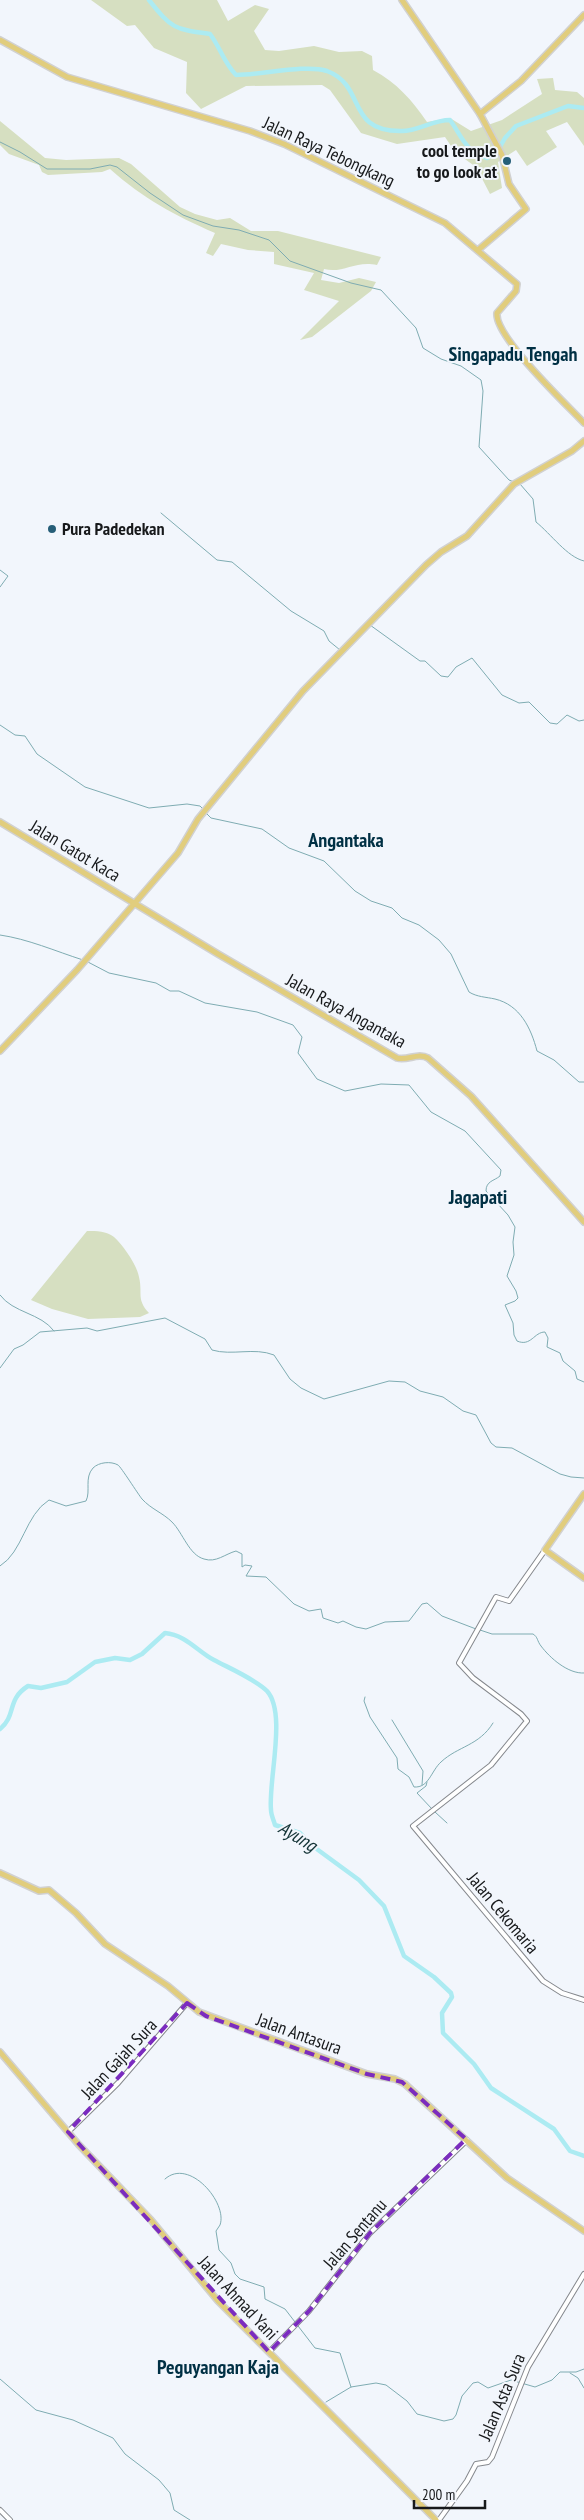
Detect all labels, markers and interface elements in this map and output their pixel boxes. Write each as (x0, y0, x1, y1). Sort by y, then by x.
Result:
street label: Jalan Raya Tebongkang (259, 111, 399, 192)
place label: cool temple to go look at (417, 139, 498, 183)
marker: cool temple to go look at (501, 155, 513, 167)
district label: Singapadu Tengah (449, 341, 577, 367)
place label: Pura Padedekan (62, 517, 165, 540)
marker: Pura Padedekan (46, 523, 58, 535)
street label: Jalan Gatot Kaca (25, 814, 125, 887)
district label: Angantaka (307, 827, 384, 853)
street label: Jalan Raya Angantaka (281, 968, 410, 1053)
district label: Jagapati (448, 1184, 507, 1210)
water label: Ayung (275, 1815, 323, 1858)
street label: Jalan Cekomaria (462, 1866, 544, 1958)
street label: Jalan Antasura (253, 2007, 345, 2060)
street label: Jalan Gajah Sura (75, 2014, 162, 2104)
street label: Jalan Sentanu (317, 2194, 391, 2274)
street label: Jalan Ahmad Yani (193, 2250, 283, 2345)
street label: Jalan Asta Sura (473, 2350, 530, 2445)
district label: Peguyangan Kaja (157, 2354, 279, 2380)
scale bar (414, 2478, 485, 2510)
text: 200 m (422, 2485, 455, 2504)

